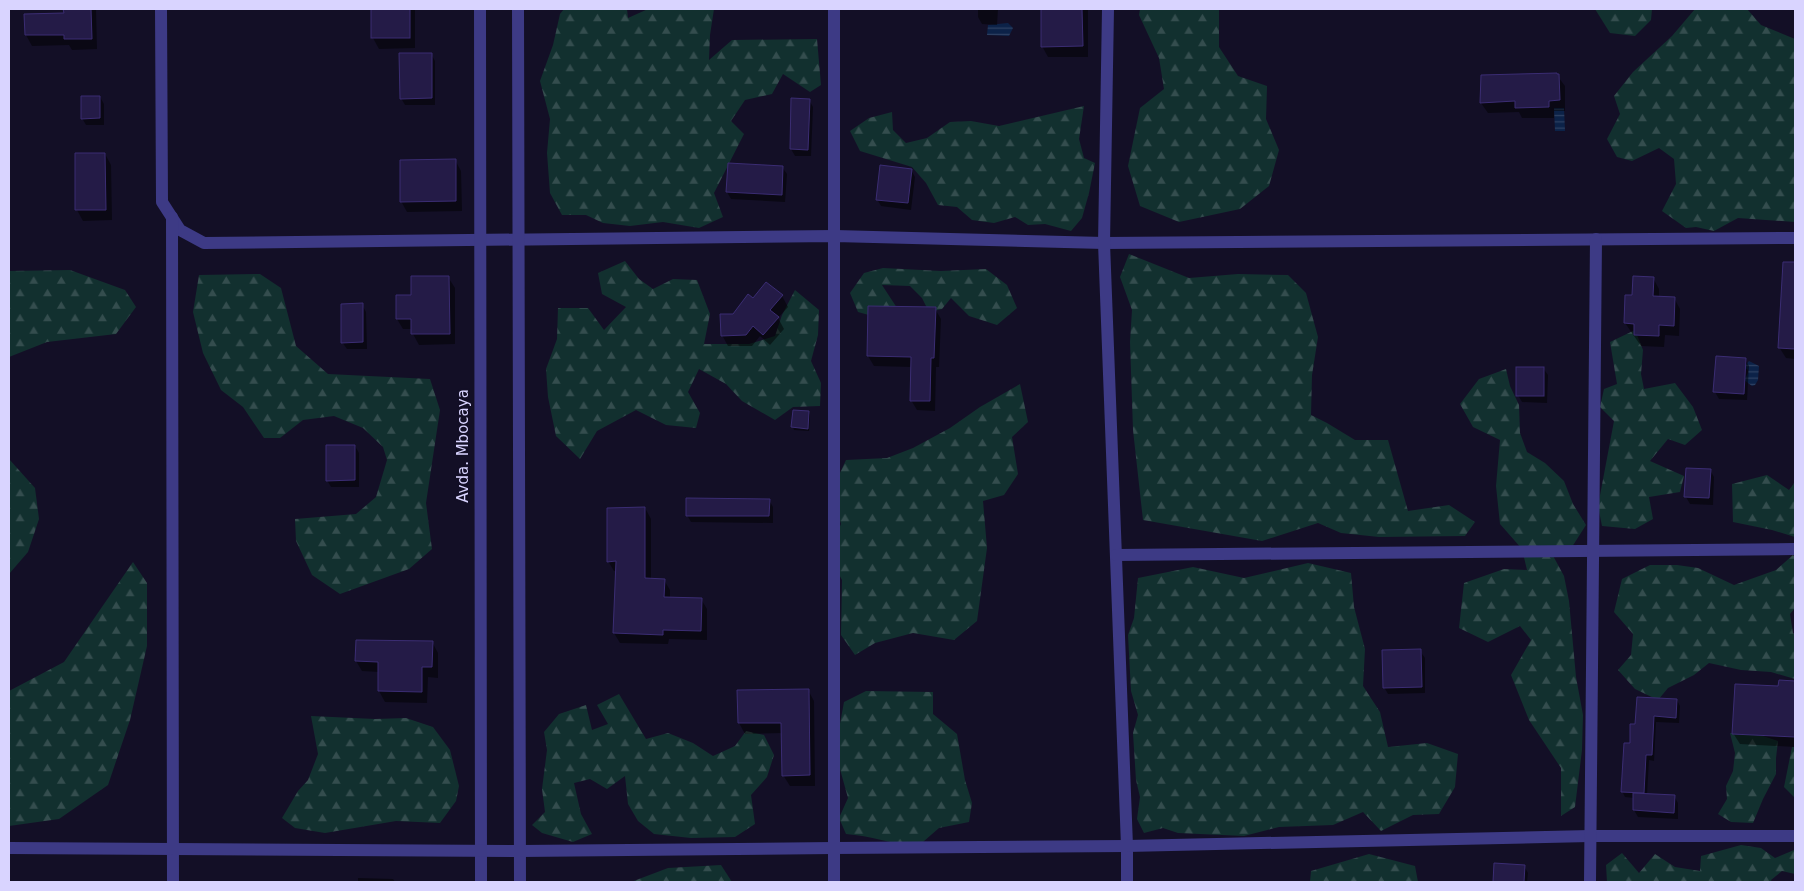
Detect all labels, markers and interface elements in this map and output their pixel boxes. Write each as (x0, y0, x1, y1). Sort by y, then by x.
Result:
street label: Avda. Mbocaya (454, 389, 472, 503)

